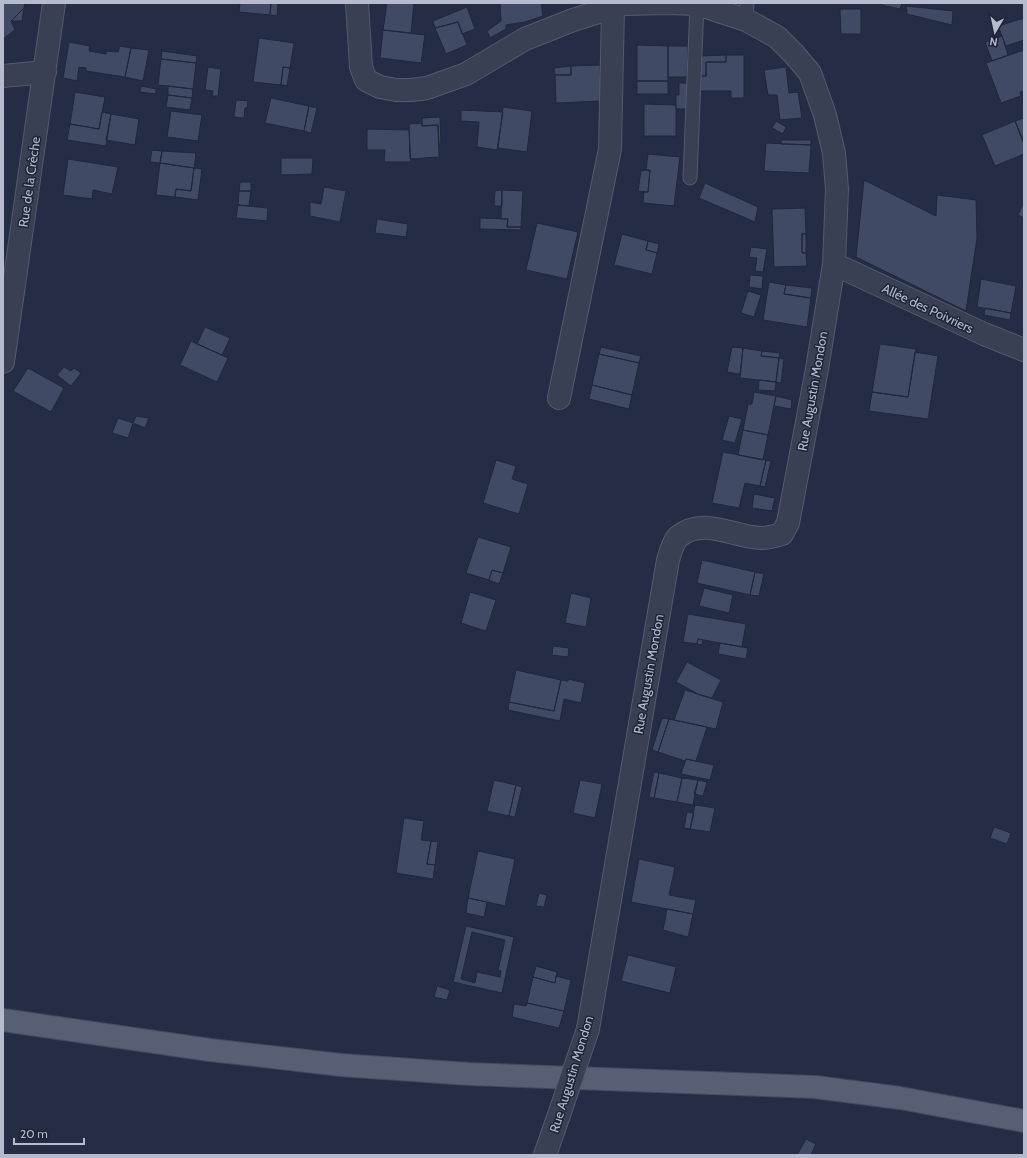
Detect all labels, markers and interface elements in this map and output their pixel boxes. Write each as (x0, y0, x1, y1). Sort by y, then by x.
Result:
north arrow (975, 12, 1015, 52)
text: N (988, 34, 998, 49)
street label: Rue de la Crèche (15, 135, 43, 228)
street label: Allée des Poivriers (880, 280, 977, 336)
street label: Rue Augustin Mondon (794, 330, 830, 452)
street label: Rue Augustin Mondon (630, 613, 666, 735)
street label: Rue Augustin Mondon (546, 1014, 596, 1134)
scale bar (14, 1120, 84, 1146)
text: 20 m (20, 1126, 48, 1141)

